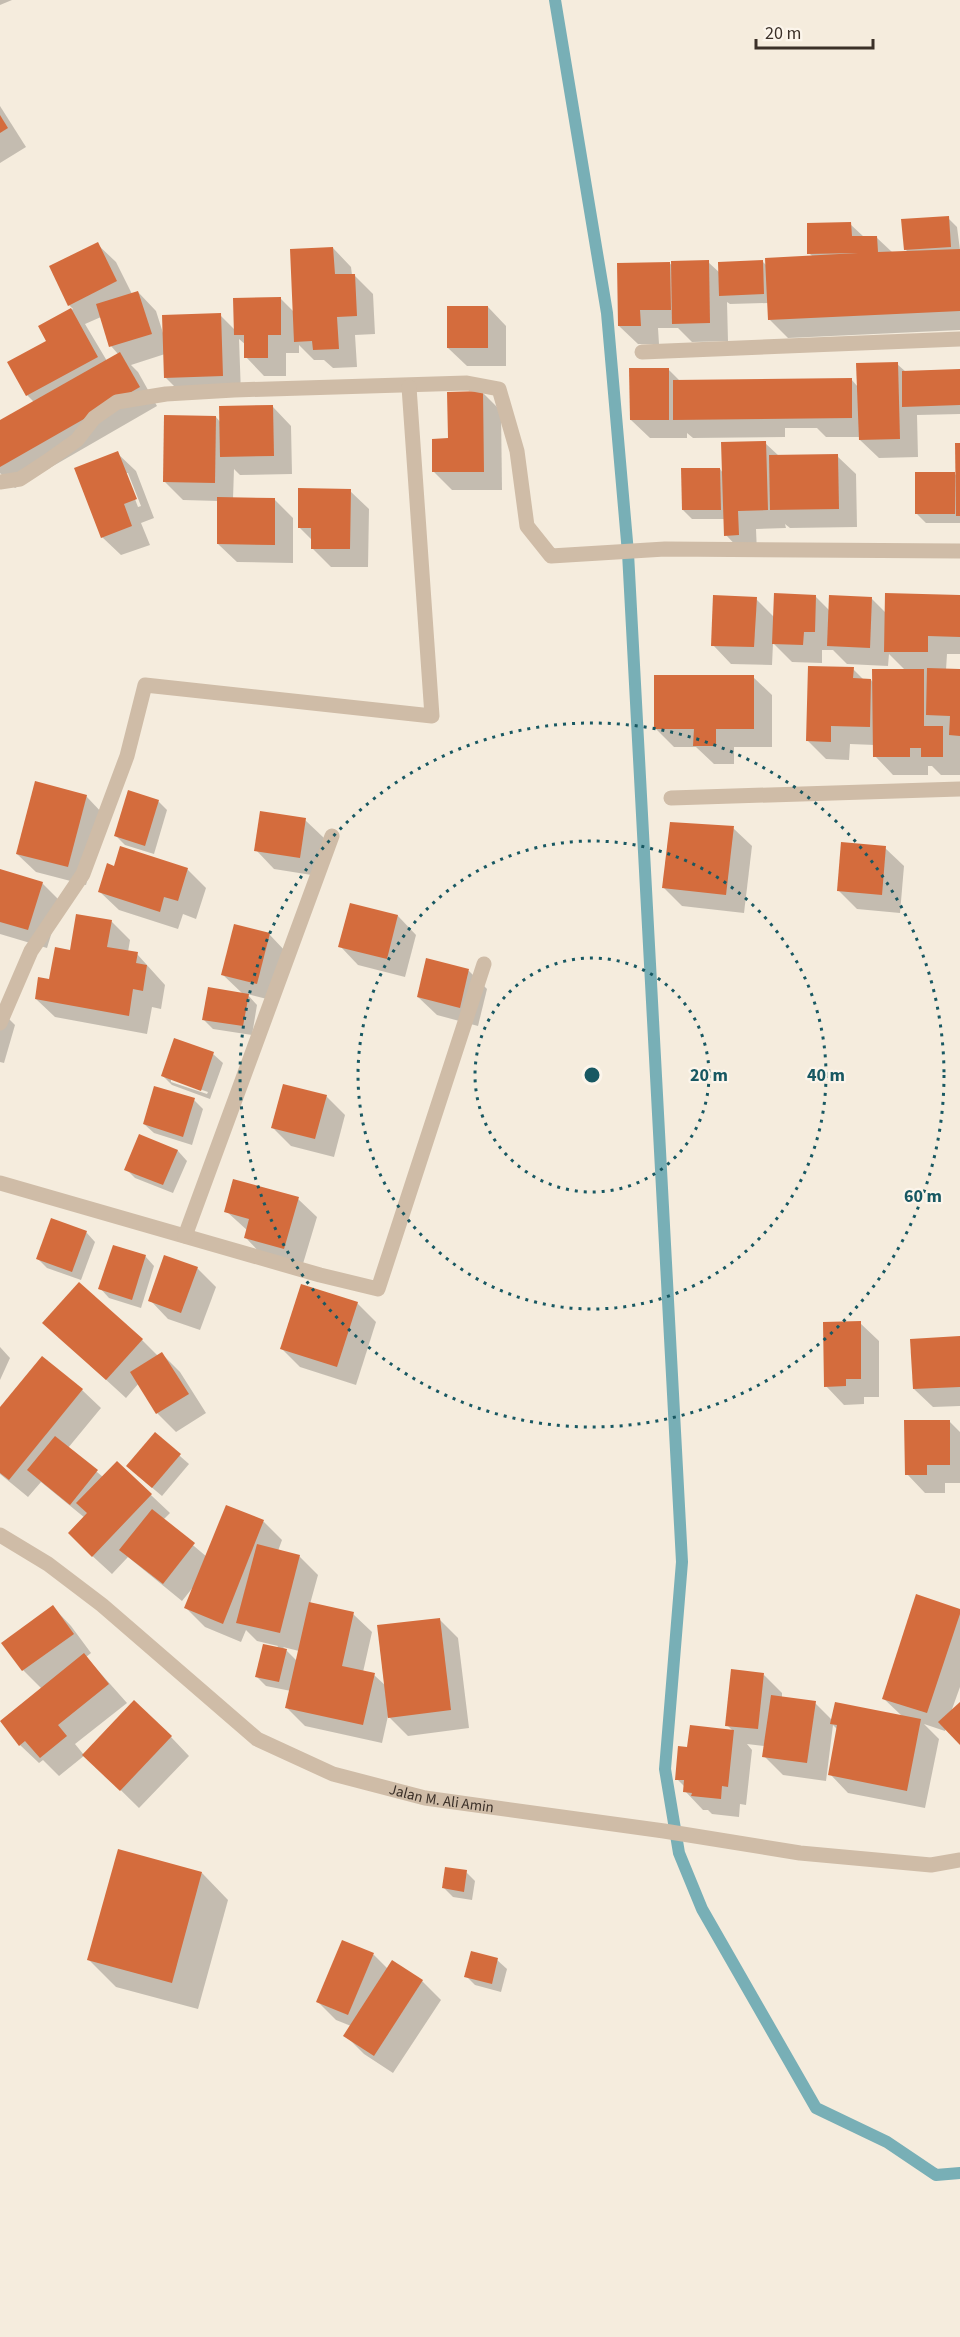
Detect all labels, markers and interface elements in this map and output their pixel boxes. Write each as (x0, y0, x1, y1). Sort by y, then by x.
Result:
scale bar (756, 12, 873, 50)
text: 20 m (765, 21, 801, 46)
text: 20 m (690, 1063, 728, 1088)
text: 40 m (807, 1063, 845, 1088)
centre of rings (582, 1065, 602, 1085)
text: 60 m (904, 1184, 942, 1209)
street label: Jalan M. Ali Amin (387, 1779, 495, 1818)

